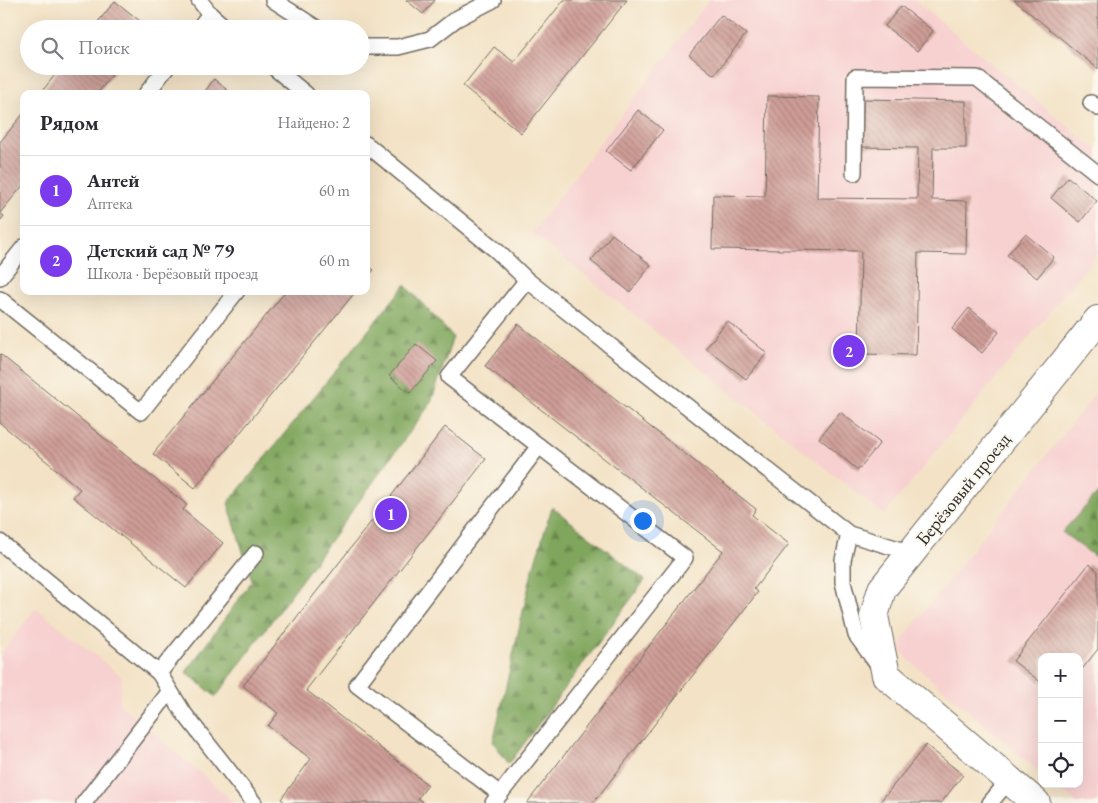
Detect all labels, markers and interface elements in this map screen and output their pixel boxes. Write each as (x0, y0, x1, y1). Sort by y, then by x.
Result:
search box (20, 20, 370, 75)
icon: search (38, 34, 66, 62)
text: Поиск (78, 35, 130, 60)
text: Рядом (40, 109, 99, 136)
text: Найдено: 2 (278, 112, 350, 133)
text: Антей (87, 168, 139, 193)
text: 1 (52, 180, 60, 201)
text: 60 m (319, 180, 350, 201)
text: Аптека (87, 193, 133, 214)
text: Детский сад № 79 (87, 238, 234, 263)
text: 2 (52, 250, 60, 271)
text: 60 m (319, 250, 350, 271)
text: Школа · Берёзовый проезд (87, 263, 258, 284)
pin: 2 (833, 332, 865, 370)
street label: Берёзовый проезд (910, 427, 1016, 550)
pin: 1 (375, 495, 407, 533)
your location (630, 508, 656, 534)
map controls (1038, 653, 1083, 788)
button: + (1038, 653, 1083, 698)
button: − (1038, 698, 1083, 743)
button: locate (1038, 743, 1083, 788)

